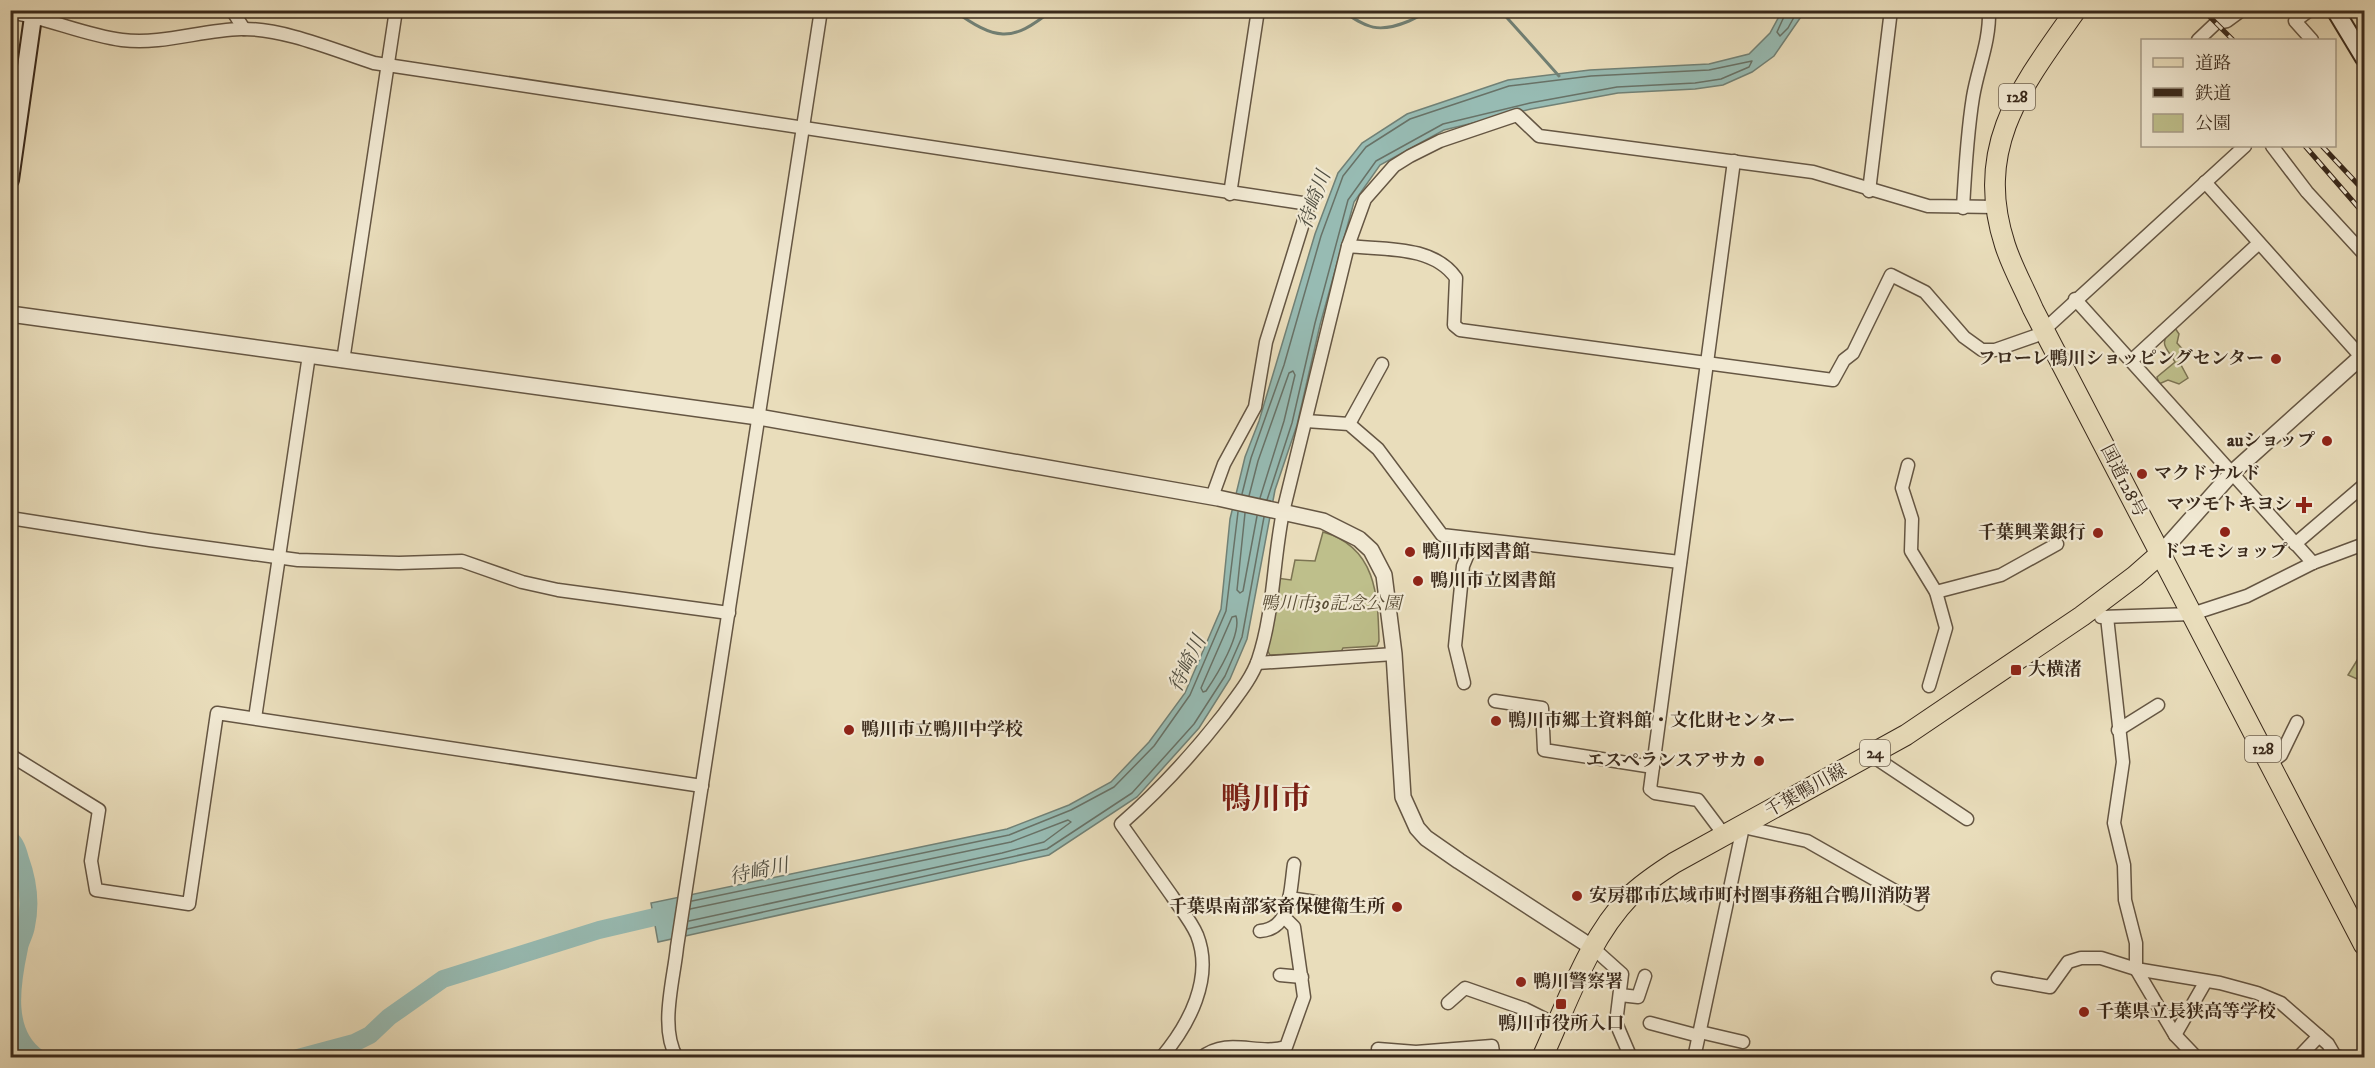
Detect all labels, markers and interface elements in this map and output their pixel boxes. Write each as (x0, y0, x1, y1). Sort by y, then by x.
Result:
legend (2141, 39, 2336, 147)
text: 道路 (2195, 53, 2231, 75)
text: 鉄道 (2195, 83, 2231, 105)
road number: 128 (1999, 84, 2035, 110)
text: 公園 (2195, 113, 2231, 135)
water label: 待崎川 (1293, 166, 1338, 232)
place label: フローレ鴨川ショッピングセンター (1978, 348, 2264, 370)
marker: フローレ鴨川ショッピングセンター (2269, 352, 2283, 366)
place label: auショップ (2227, 430, 2315, 452)
marker: auショップ (2320, 434, 2334, 448)
street label: 国道128号 (2095, 441, 2151, 521)
place label: マクドナルド (2154, 463, 2261, 485)
marker: マクドナルド (2135, 467, 2149, 481)
place label: マツモトキヨシ (2167, 494, 2292, 516)
marker: マツモトキヨシ (2297, 498, 2311, 512)
place label: 千葉興業銀行 (1978, 522, 2086, 544)
marker: ドコモショップ (2218, 525, 2232, 539)
marker: 千葉興業銀行 (2091, 526, 2105, 540)
place label: 鴨川市図書館 (1422, 541, 1530, 563)
place label: ドコモショップ (2163, 541, 2287, 563)
marker: 鴨川市図書館 (1403, 545, 1417, 559)
place label: 鴨川市立図書館 (1430, 570, 1556, 592)
marker: 鴨川市立図書館 (1411, 574, 1425, 588)
park label: 鴨川市30記念公園 (1261, 593, 1404, 615)
water label: 待崎川 (1164, 630, 1213, 696)
place label: 大横渚 (2028, 659, 2082, 681)
marker: 大横渚 (2009, 663, 2023, 677)
place label: 鴨川市郷土資料館・文化財センター (1508, 710, 1795, 732)
marker: 鴨川市郷土資料館・文化財センター (1489, 714, 1503, 728)
place label: 鴨川市立鴨川中学校 (861, 719, 1023, 741)
marker: 鴨川市立鴨川中学校 (842, 723, 856, 737)
road number: 128 (2245, 736, 2281, 762)
road number: 24 (1860, 740, 1890, 766)
place label: エスペランスアサカ (1586, 750, 1747, 772)
marker: エスペランスアサカ (1752, 754, 1766, 768)
street label: 千葉鴨川線 (1761, 760, 1851, 822)
district label: 鴨川市 (1221, 781, 1311, 818)
water label: 待崎川 (727, 853, 793, 890)
place label: 安房郡市広域市町村圏事務組合鴨川消防署 (1589, 885, 1931, 907)
marker: 安房郡市広域市町村圏事務組合鴨川消防署 (1570, 889, 1584, 903)
place label: 千葉県南部家畜保健衛生所 (1169, 896, 1385, 918)
marker: 千葉県南部家畜保健衛生所 (1390, 900, 1404, 914)
place label: 鴨川警察署 (1533, 971, 1623, 993)
marker: 鴨川警察署 (1514, 975, 1528, 989)
marker: 鴨川市役所入口 (1554, 997, 1568, 1011)
place label: 千葉県立長狭高等学校 (2096, 1001, 2276, 1023)
marker: 千葉県立長狭高等学校 (2077, 1005, 2091, 1019)
place label: 鴨川市役所入口 (1498, 1013, 1624, 1035)

